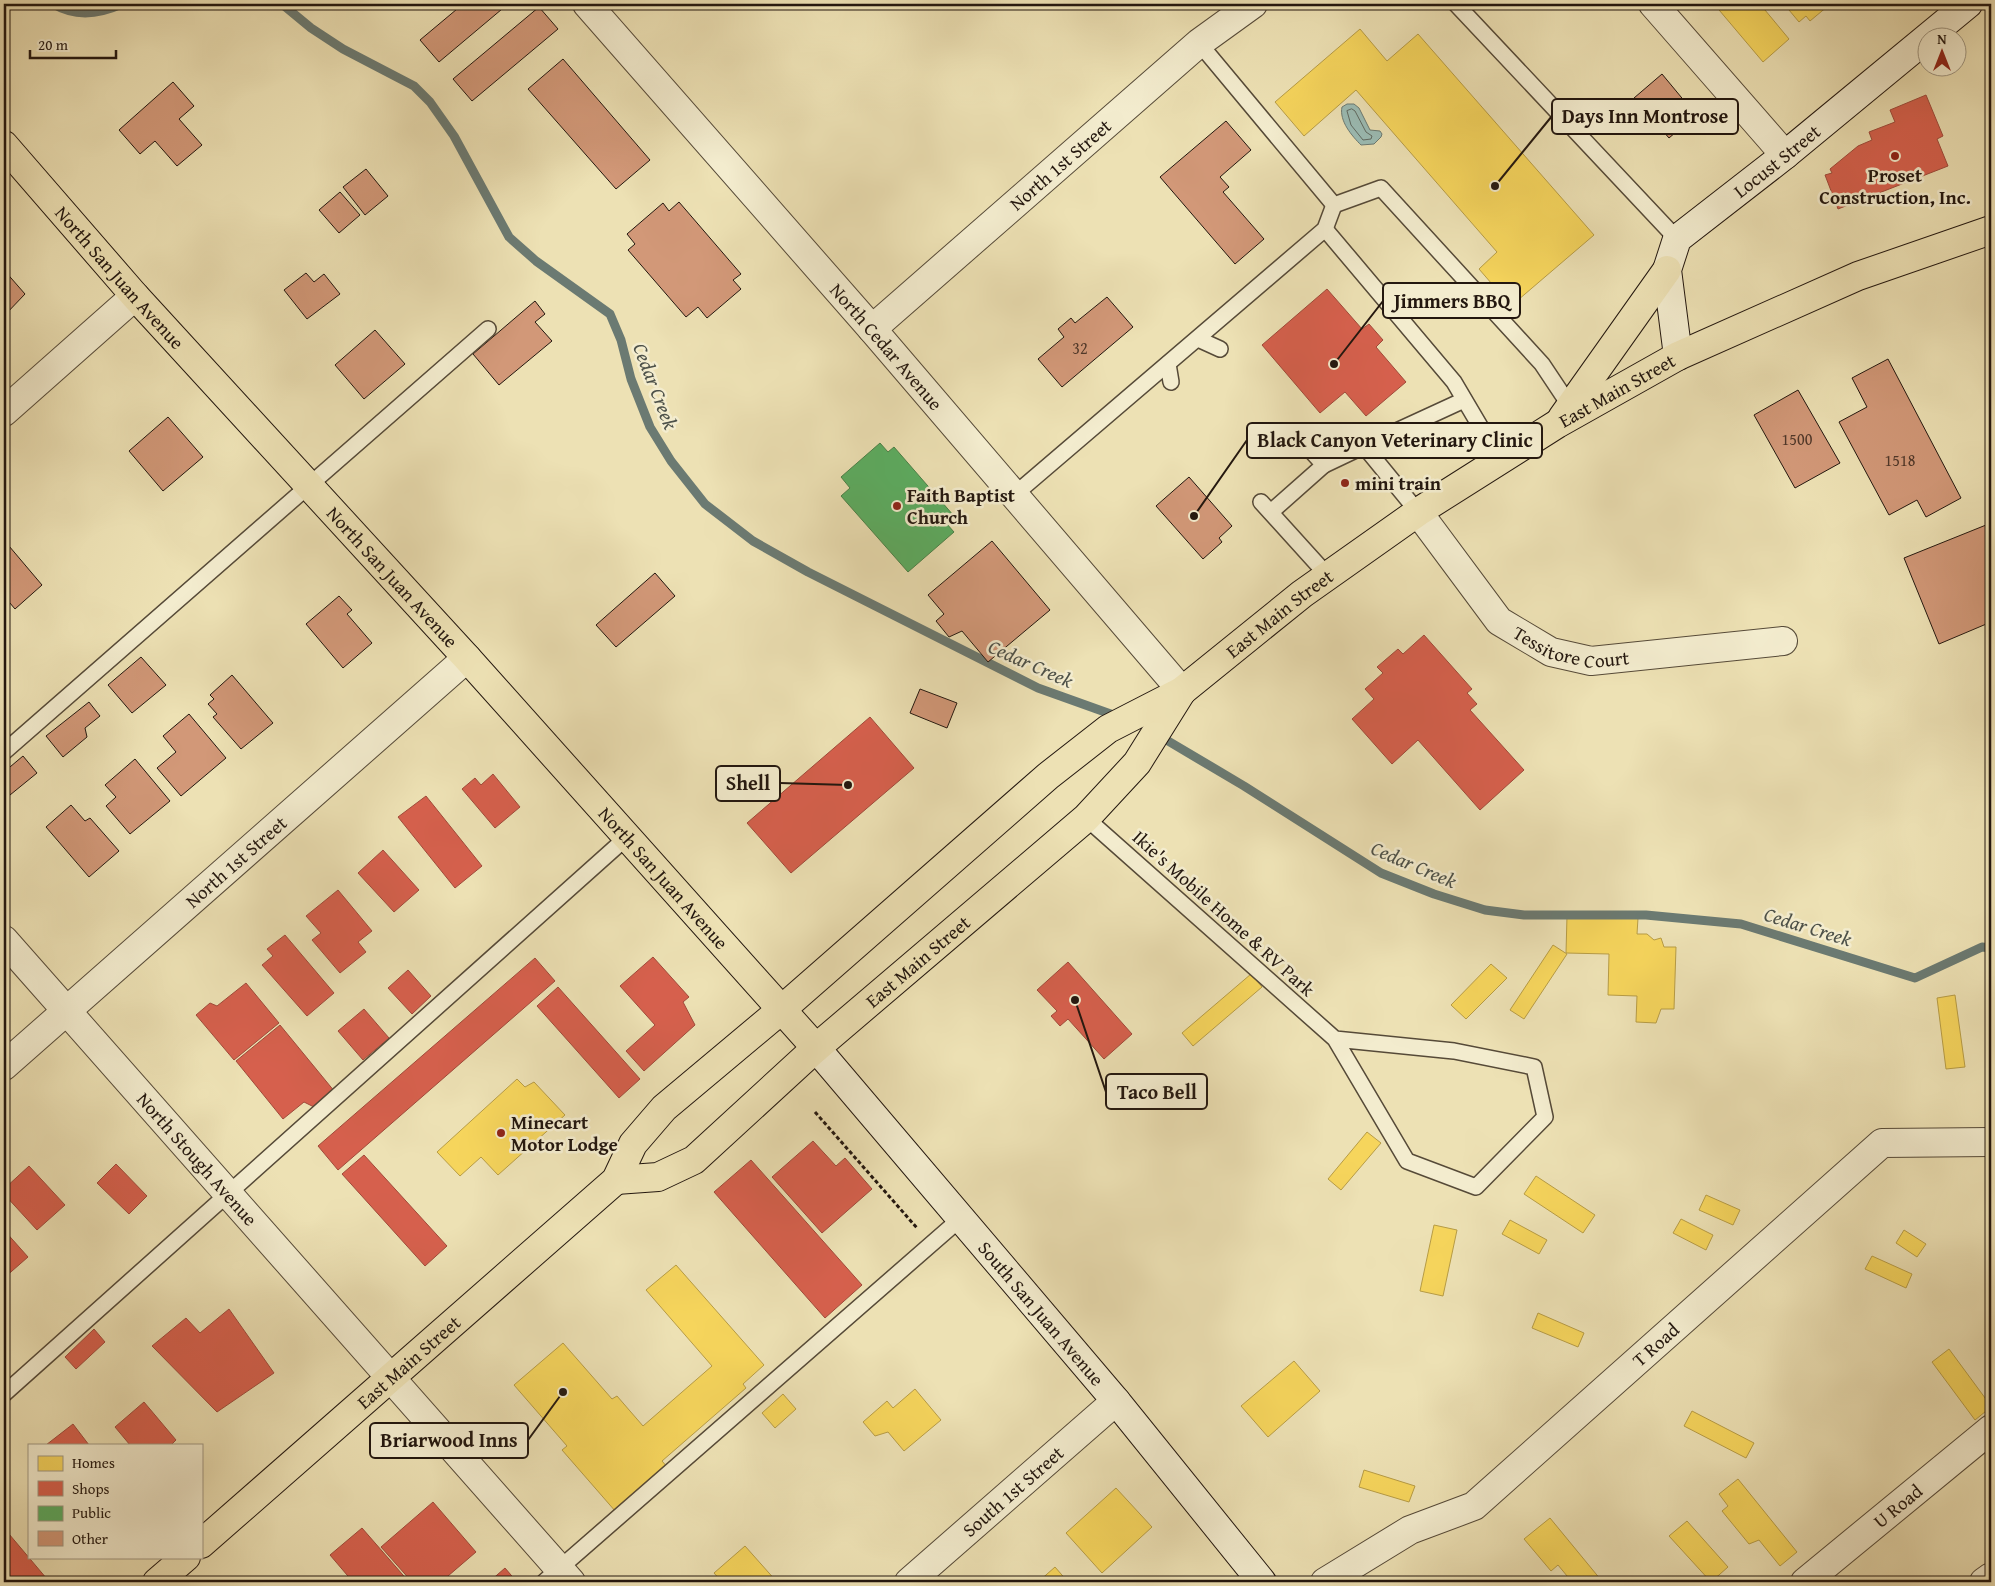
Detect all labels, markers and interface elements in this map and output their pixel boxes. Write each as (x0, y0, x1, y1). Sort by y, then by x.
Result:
scale bar (30, 28, 116, 60)
north arrow (1918, 28, 1968, 78)
text: N (1937, 29, 1947, 49)
text: 20 m (38, 34, 69, 55)
callout: Days Inn Montrose (1552, 99, 1738, 134)
text: Days Inn Montrose (1562, 101, 1728, 130)
street label: North 1st Street (1003, 112, 1118, 217)
street label: Locust Street (1727, 117, 1827, 204)
marker: Proset Construction, Inc. (1889, 150, 1901, 162)
place label: Proset Construction, Inc. (1819, 161, 1971, 211)
street label: North San Juan Avenue (49, 200, 191, 355)
street label: North Cedar Avenue (824, 277, 950, 416)
callout: Jimmers BBQ (1383, 283, 1520, 318)
text: Jimmers BBQ (1391, 286, 1513, 315)
house number: 32 (1072, 336, 1088, 360)
water label: Cedar Creek (626, 339, 686, 434)
street label: East Main Street (1553, 346, 1681, 434)
callout: Black Canyon Veterinary Clinic (1247, 423, 1542, 458)
text: Black Canyon Veterinary Clinic (1257, 425, 1533, 454)
house number: 1500 (1782, 427, 1813, 451)
house number: 1518 (1885, 448, 1916, 472)
place label: mini train (1355, 469, 1442, 497)
marker: mini train (1339, 477, 1351, 489)
place label: Faith Baptist Church (907, 481, 1016, 531)
street label: North San Juan Avenue (320, 500, 465, 654)
marker: Faith Baptist Church (891, 500, 903, 512)
street label: East Main Street (1220, 562, 1339, 664)
street label: Tessitore Court (1508, 618, 1631, 675)
water label: Cedar Creek (984, 631, 1079, 695)
callout: Shell (716, 766, 780, 801)
text: Shell (726, 768, 770, 797)
street label: North San Juan Avenue (592, 800, 735, 955)
street label: North 1st Street (179, 809, 293, 914)
street label: Ikie's Mobile Home & RV Park (1127, 823, 1322, 1003)
water label: Cedar Creek (1367, 833, 1462, 895)
water label: Cedar Creek (1761, 899, 1856, 953)
street label: East Main Street (859, 908, 976, 1014)
callout: Taco Bell (1106, 1074, 1207, 1109)
text: Taco Bell (1117, 1077, 1197, 1106)
street label: North Stough Avenue (130, 1086, 264, 1232)
place label: Minecart Motor Lodge (511, 1108, 618, 1158)
marker: Minecart Motor Lodge (495, 1127, 507, 1139)
street label: South San Juan Avenue (972, 1235, 1111, 1392)
street label: East Main Street (350, 1308, 467, 1415)
street label: T Road (1626, 1315, 1686, 1373)
callout: Briarwood Inns (370, 1423, 528, 1458)
text: Briarwood Inns (380, 1425, 518, 1454)
street label: South 1st Street (956, 1439, 1070, 1543)
legend (28, 1444, 202, 1558)
text: Homes (72, 1452, 115, 1473)
street label: U Road (1867, 1476, 1929, 1535)
text: Shops (72, 1478, 109, 1499)
text: Public (72, 1502, 111, 1523)
text: Other (72, 1528, 108, 1549)

